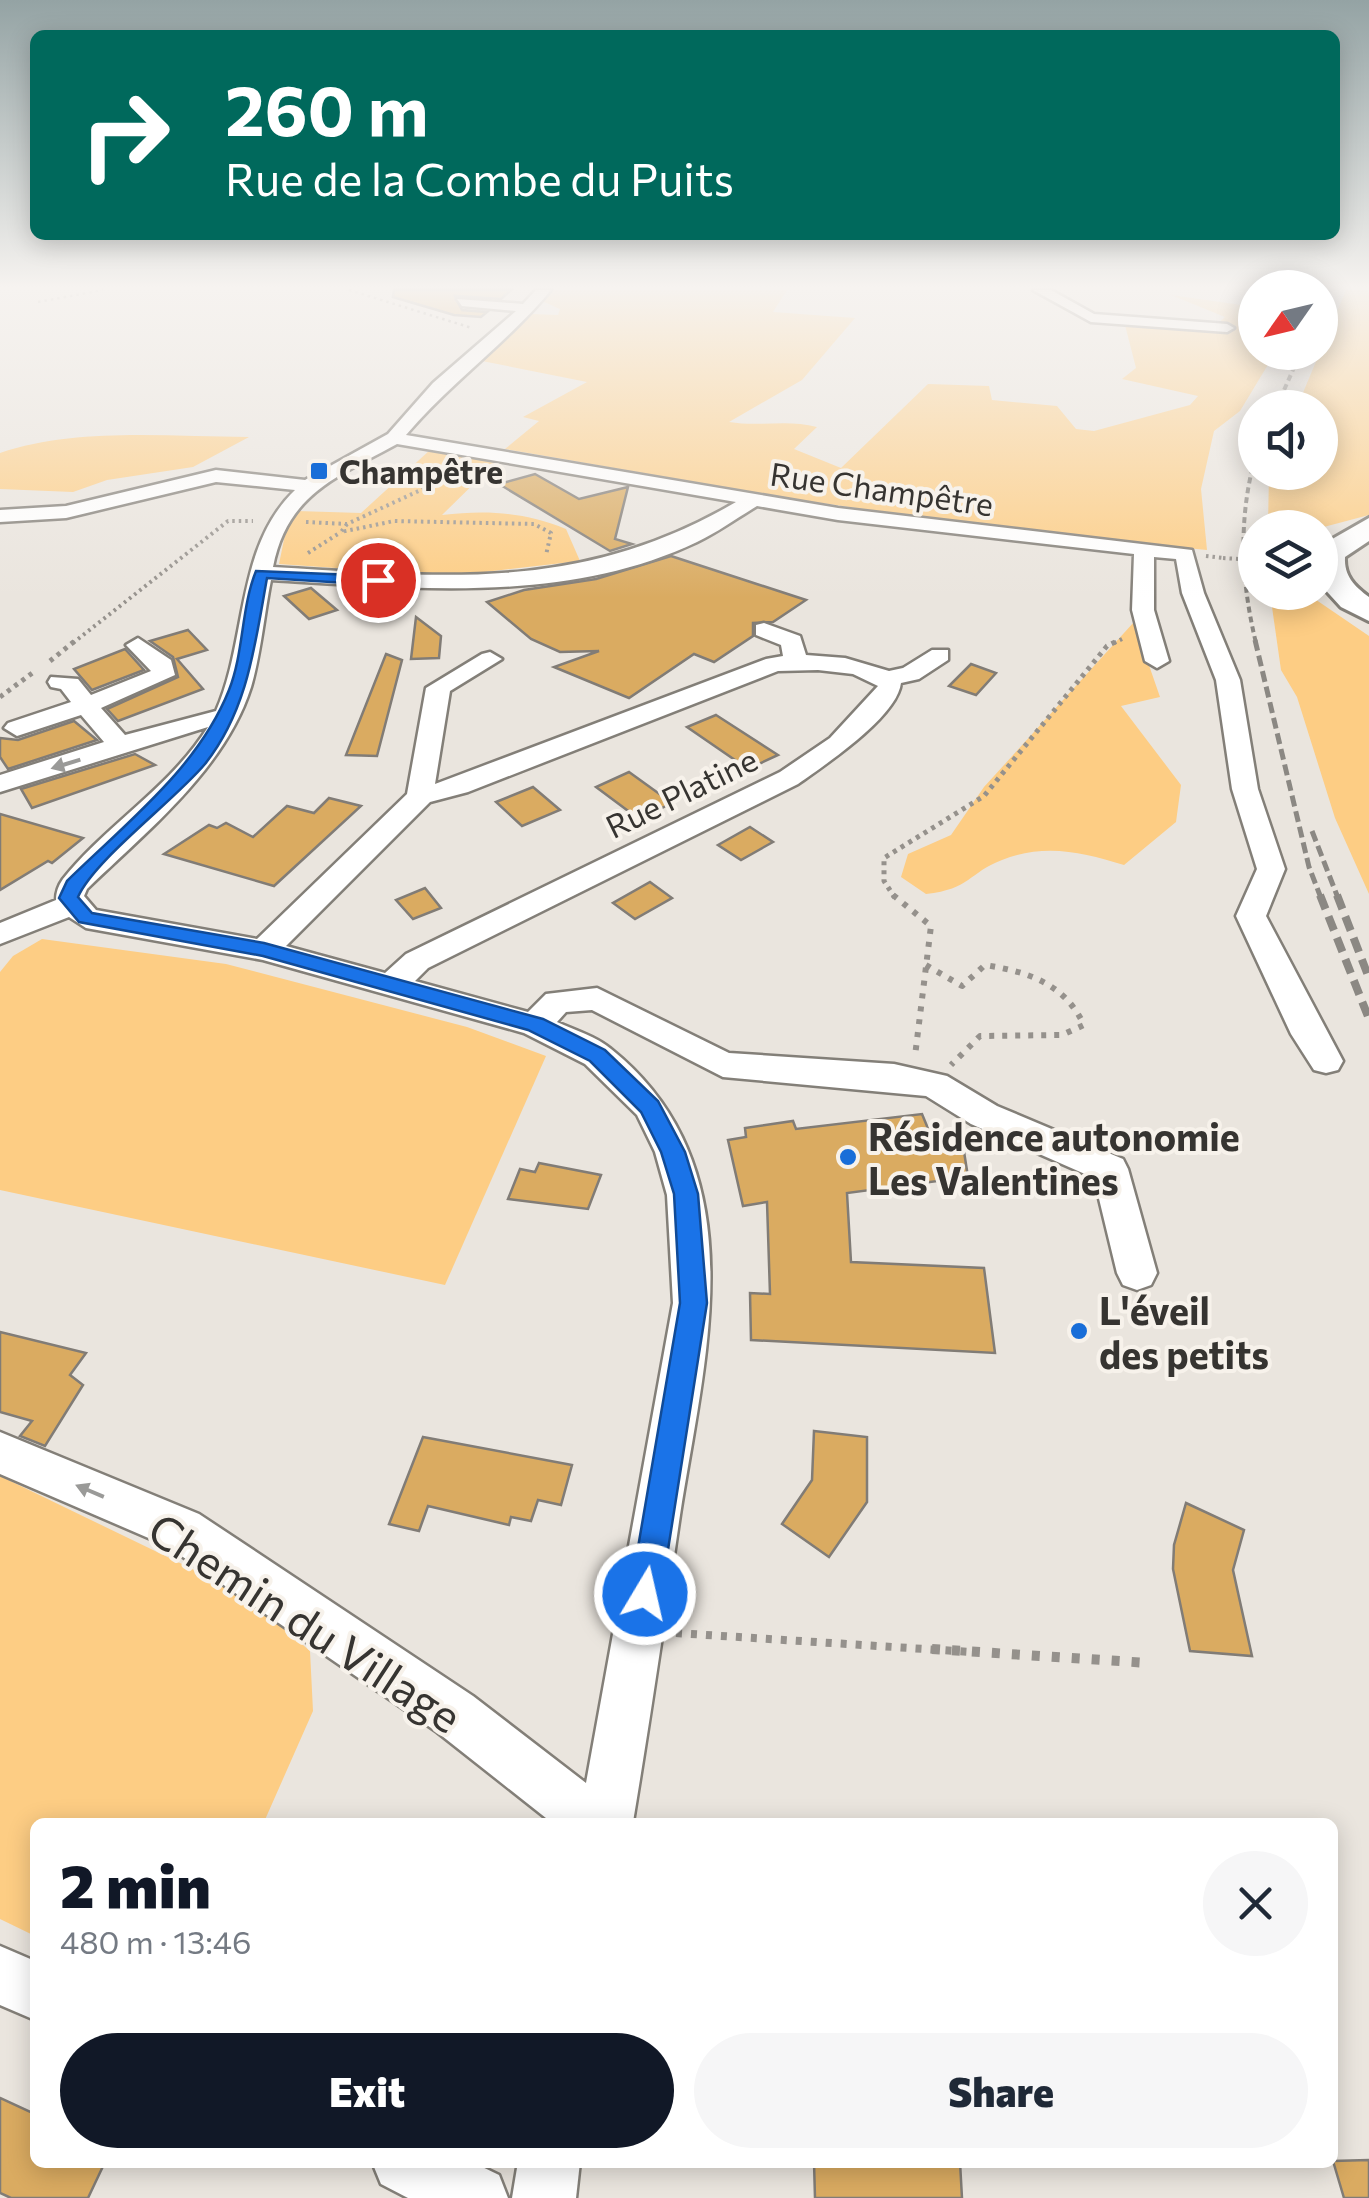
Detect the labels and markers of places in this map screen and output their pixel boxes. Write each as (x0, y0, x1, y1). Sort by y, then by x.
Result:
place label: Champêtre (339, 451, 503, 491)
marker: Champêtre (308, 460, 330, 482)
pin (336, 538, 421, 623)
place label: Résidence autonomie Les Valentines (868, 1112, 1240, 1203)
marker: Résidence autonomie Les Valentines (837, 1146, 859, 1168)
place label: L'éveil des petits (1099, 1286, 1269, 1377)
marker: L'éveil des petits (1068, 1320, 1090, 1342)

